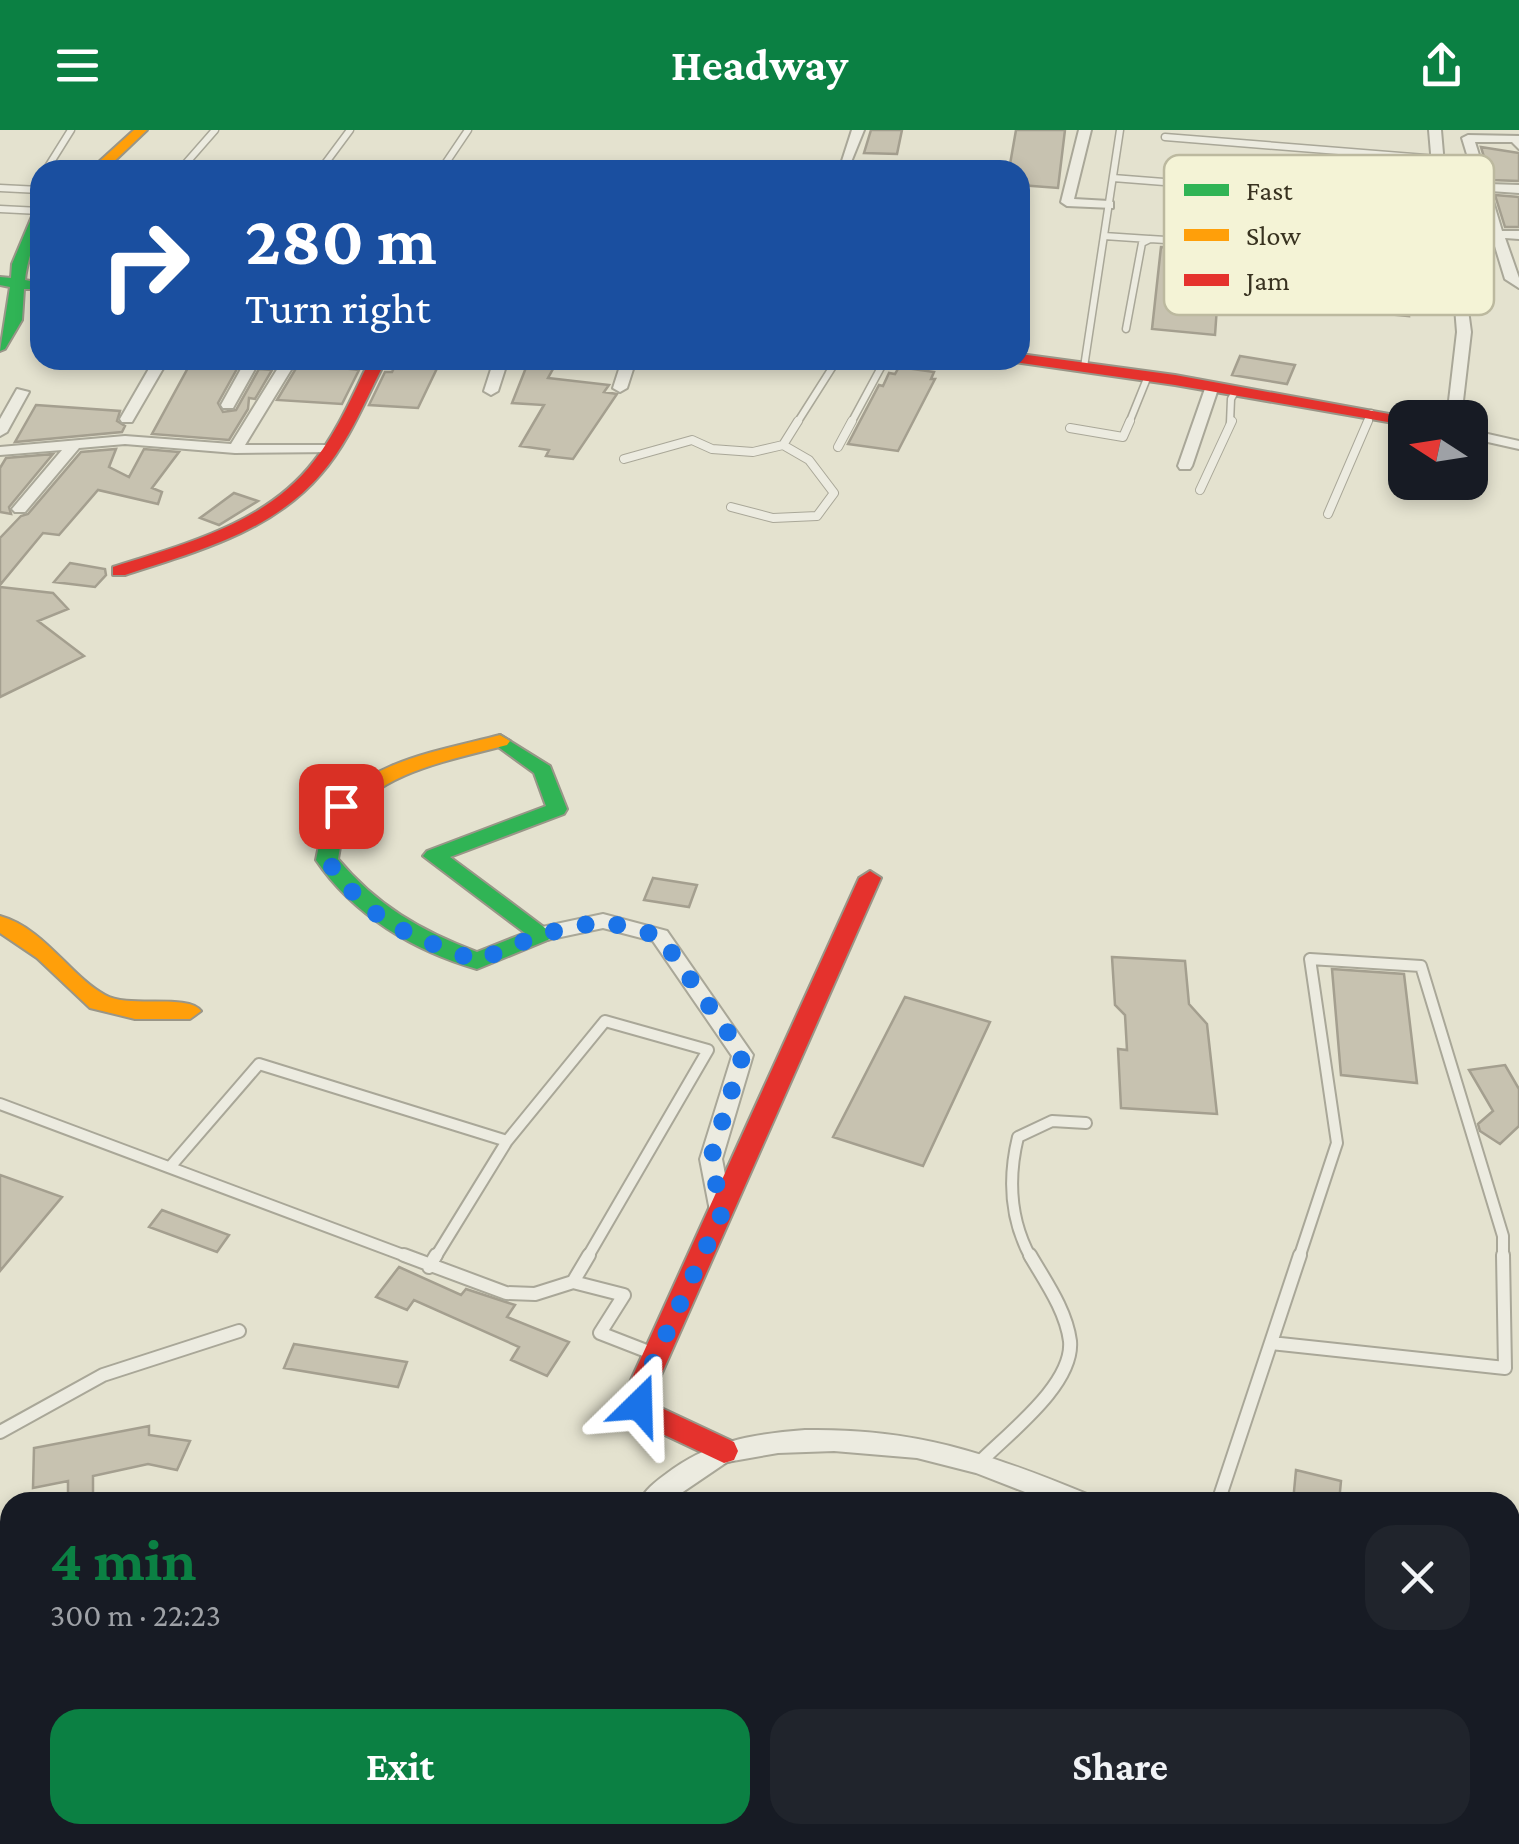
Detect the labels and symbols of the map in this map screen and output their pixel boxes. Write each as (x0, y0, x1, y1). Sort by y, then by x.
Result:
legend (1164, 155, 1494, 315)
text: Fast (1246, 175, 1293, 206)
text: Slow (1246, 220, 1301, 251)
text: Jam (1243, 265, 1290, 296)
north arrow (1388, 400, 1488, 500)
pin (299, 764, 384, 849)
position arrow (587, 1353, 691, 1457)

